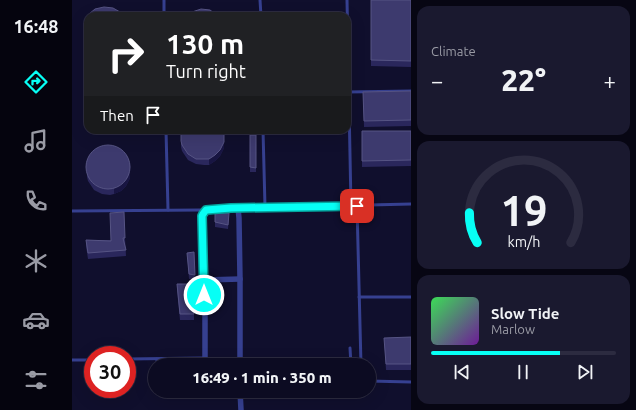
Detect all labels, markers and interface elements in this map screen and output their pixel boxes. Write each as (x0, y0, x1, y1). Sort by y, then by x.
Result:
text: 16:48 (13, 16, 59, 36)
icon: right (100, 28, 152, 80)
text: 130 m (166, 28, 244, 59)
text: Climate (431, 44, 476, 58)
text: Turn right (166, 61, 246, 81)
text: 22° (501, 63, 546, 97)
icon: directions (22, 68, 50, 96)
text: − (431, 68, 443, 93)
text: + (604, 68, 616, 93)
icon: arrive (142, 104, 164, 126)
text: Then (100, 107, 134, 124)
icon: music (22, 127, 50, 155)
icon: phone (22, 187, 50, 215)
text: 19 (500, 187, 547, 234)
pin (340, 189, 374, 223)
icon: arrive (346, 195, 368, 217)
text: km/h (507, 234, 540, 250)
icon: climate (22, 247, 50, 275)
position arrow (183, 274, 225, 316)
text: Slow Tide (491, 305, 559, 322)
icon: car (22, 306, 50, 334)
text: Marlow (491, 322, 535, 336)
speed limit sign: 30 (84, 346, 136, 398)
icon: previous (451, 361, 473, 383)
icon: pause (512, 361, 534, 383)
icon: next (574, 361, 596, 383)
icon: filters (22, 366, 50, 394)
text: 16:49 · 1 min · 350 m (192, 369, 332, 386)

